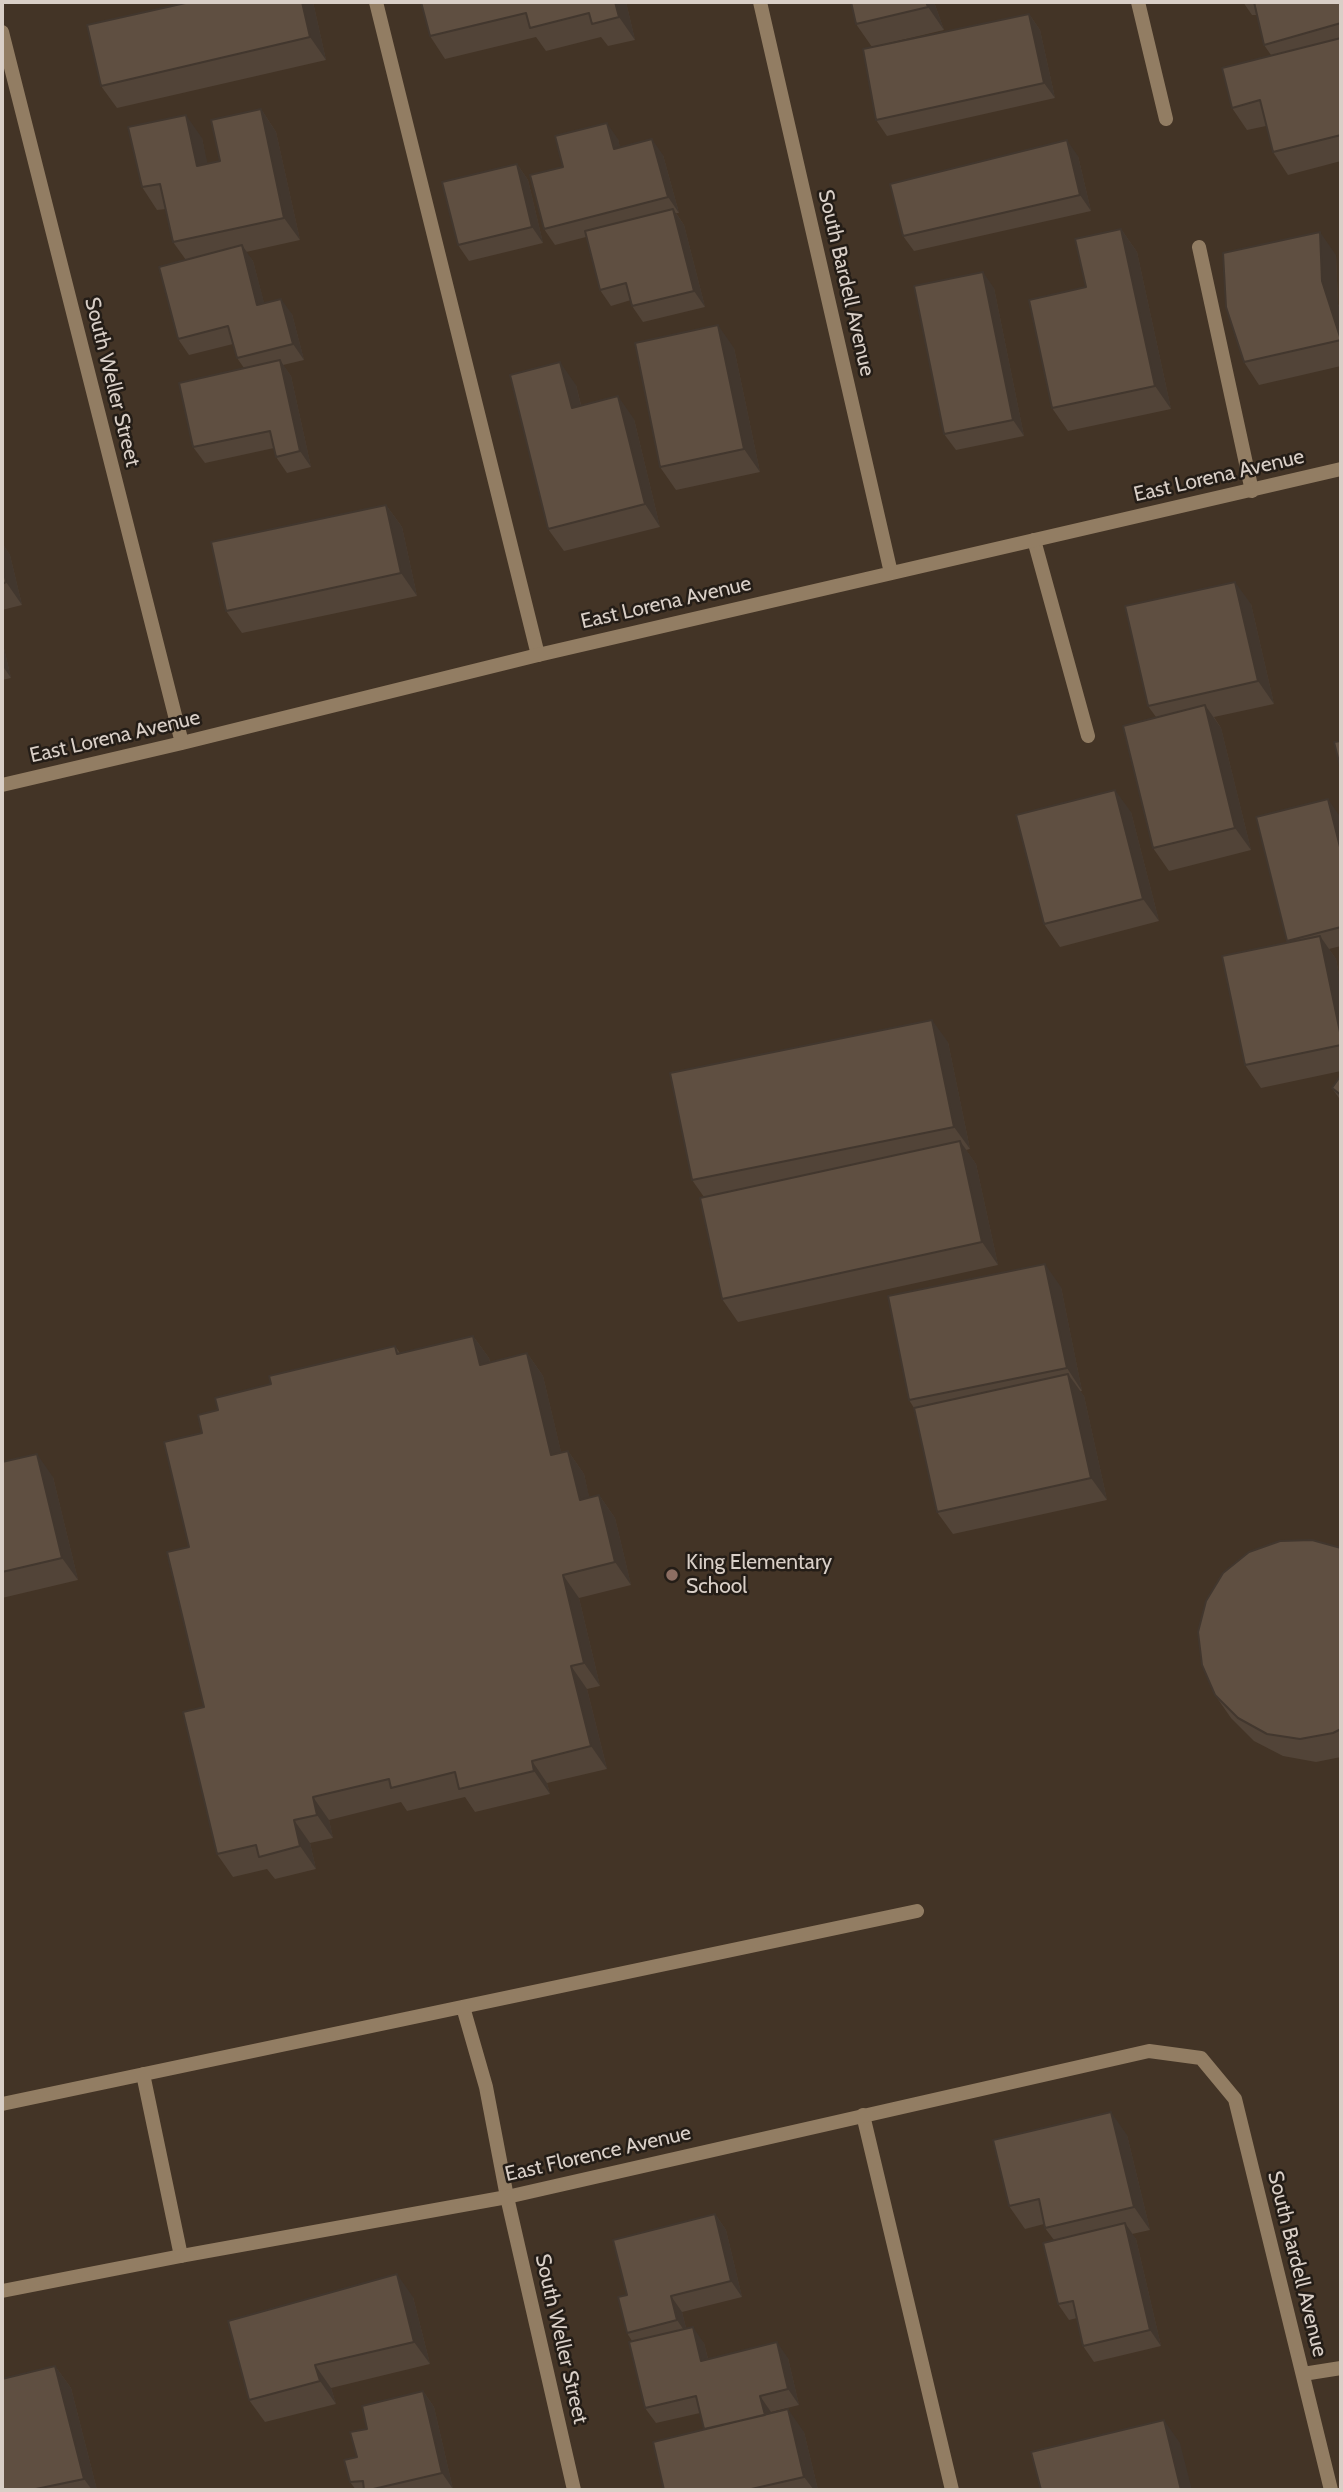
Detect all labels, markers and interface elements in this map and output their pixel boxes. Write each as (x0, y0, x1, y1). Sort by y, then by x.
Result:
street label: South Bardell Avenue (812, 187, 880, 379)
street label: South Weller Street (79, 295, 145, 469)
street label: East Lorena Avenue (1131, 444, 1307, 508)
street label: East Lorena Avenue (578, 571, 754, 635)
street label: East Lorena Avenue (27, 705, 203, 769)
place label: King Elementary School (686, 1550, 832, 1600)
marker: King Elementary School (664, 1567, 680, 1583)
street label: East Florence Avenue (503, 2120, 693, 2188)
street label: South Bardell Avenue (1262, 2168, 1332, 2360)
street label: South Weller Street (529, 2252, 593, 2426)

